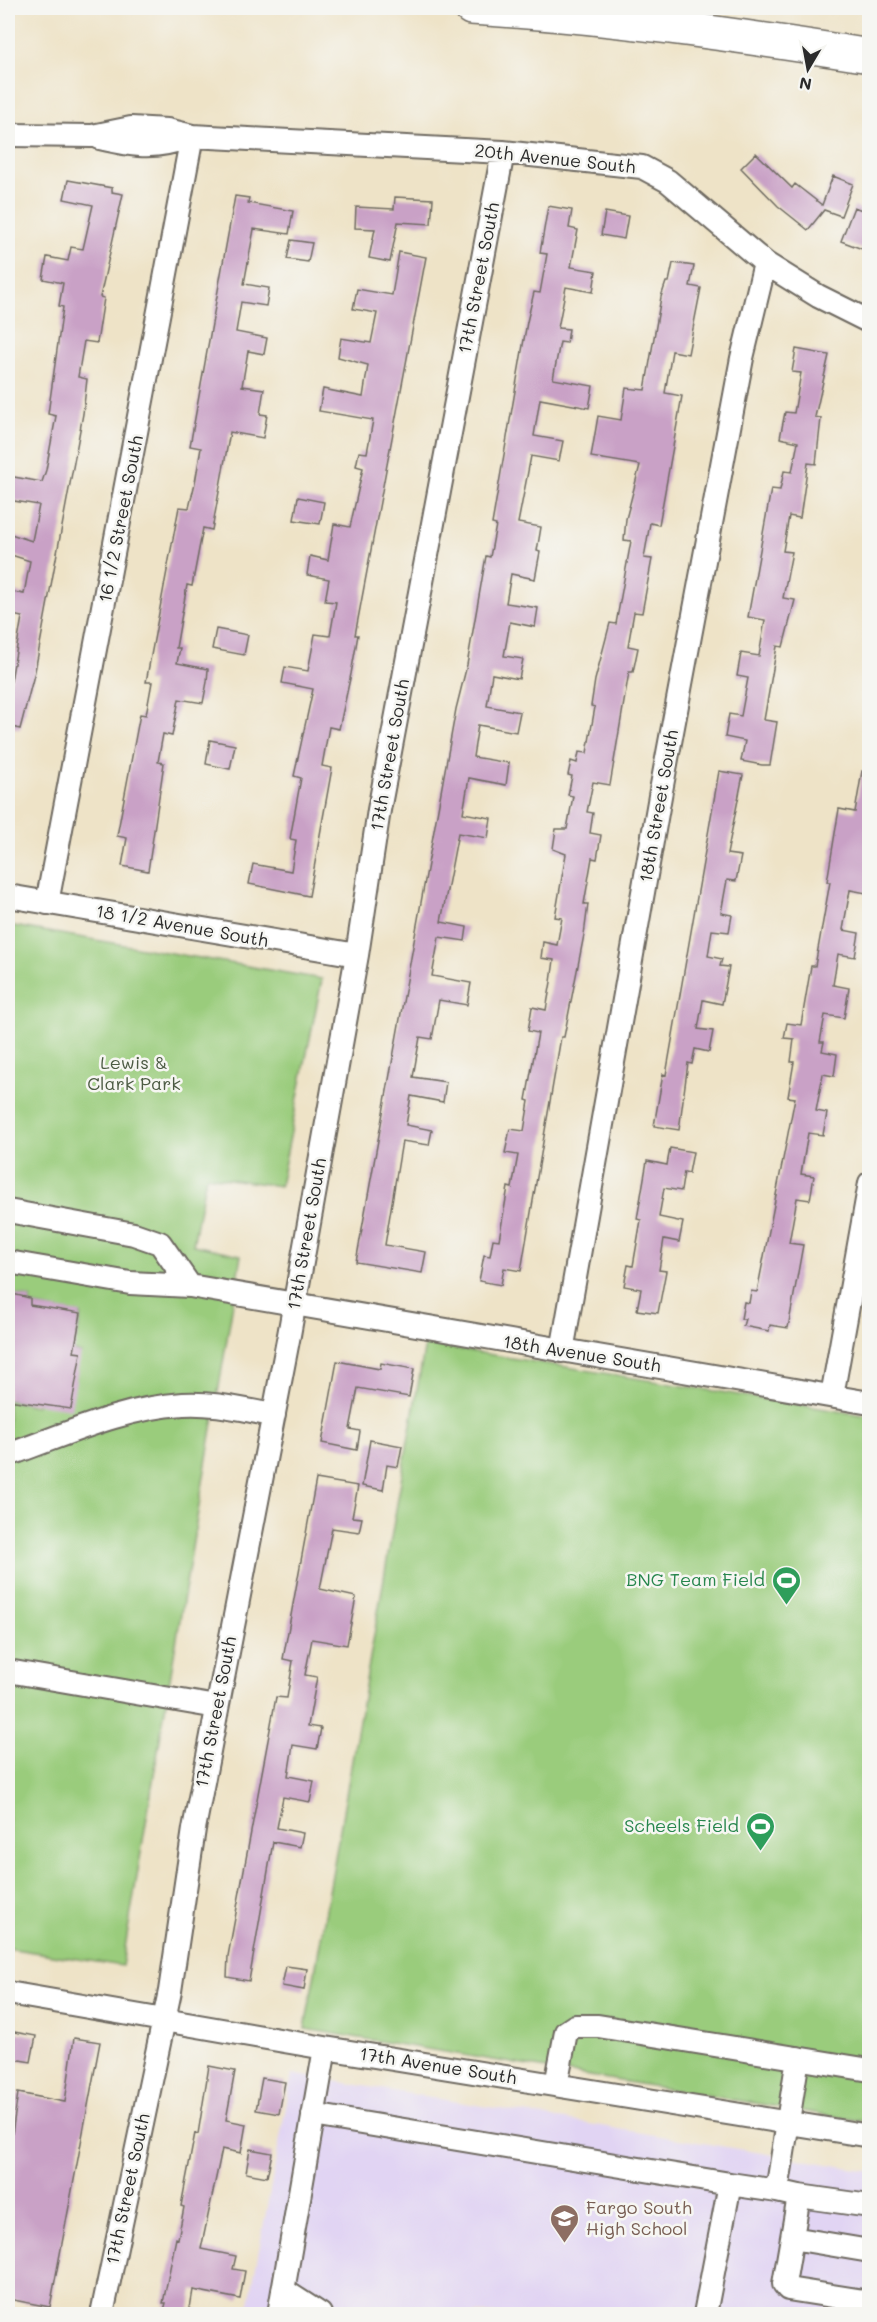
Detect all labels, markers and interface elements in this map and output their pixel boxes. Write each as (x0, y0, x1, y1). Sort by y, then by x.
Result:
north arrow (778, 39, 838, 99)
text: N (797, 73, 813, 96)
street label: 20th Avenue South (473, 138, 637, 178)
street label: 17th Street South (452, 200, 504, 356)
street label: 16 1/2 Street South (92, 433, 148, 604)
street label: 17th Street South (364, 677, 414, 833)
street label: 18th Street South (633, 728, 683, 884)
street label: 18 1/2 Avenue South (94, 898, 270, 952)
park label: Lewis & Clark Park (87, 1050, 181, 1095)
street label: 17th Street South (281, 1156, 331, 1312)
street label: 18th Avenue South (501, 1329, 663, 1377)
sports icon: BNG Team Field (770, 1564, 802, 1606)
place label: BNG Team Field (626, 1567, 765, 1591)
street label: 17th Street South (189, 1634, 241, 1790)
sports icon: Scheels Field (744, 1810, 776, 1852)
place label: Scheels Field (624, 1813, 739, 1837)
street label: 17th Avenue South (358, 2041, 518, 2089)
street label: 17th Street South (99, 2111, 155, 2266)
place label: Fargo South High School (586, 2195, 692, 2240)
school or university icon: Fargo South High School (549, 2202, 581, 2244)

